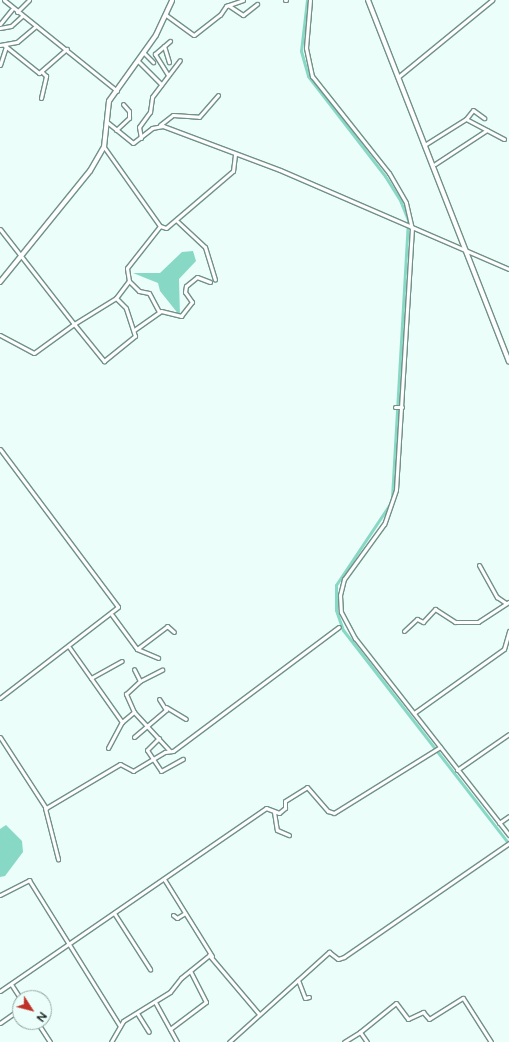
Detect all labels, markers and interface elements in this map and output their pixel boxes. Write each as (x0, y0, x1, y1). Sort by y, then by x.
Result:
north arrow (12, 990, 52, 1030)
text: N (33, 1009, 49, 1024)

